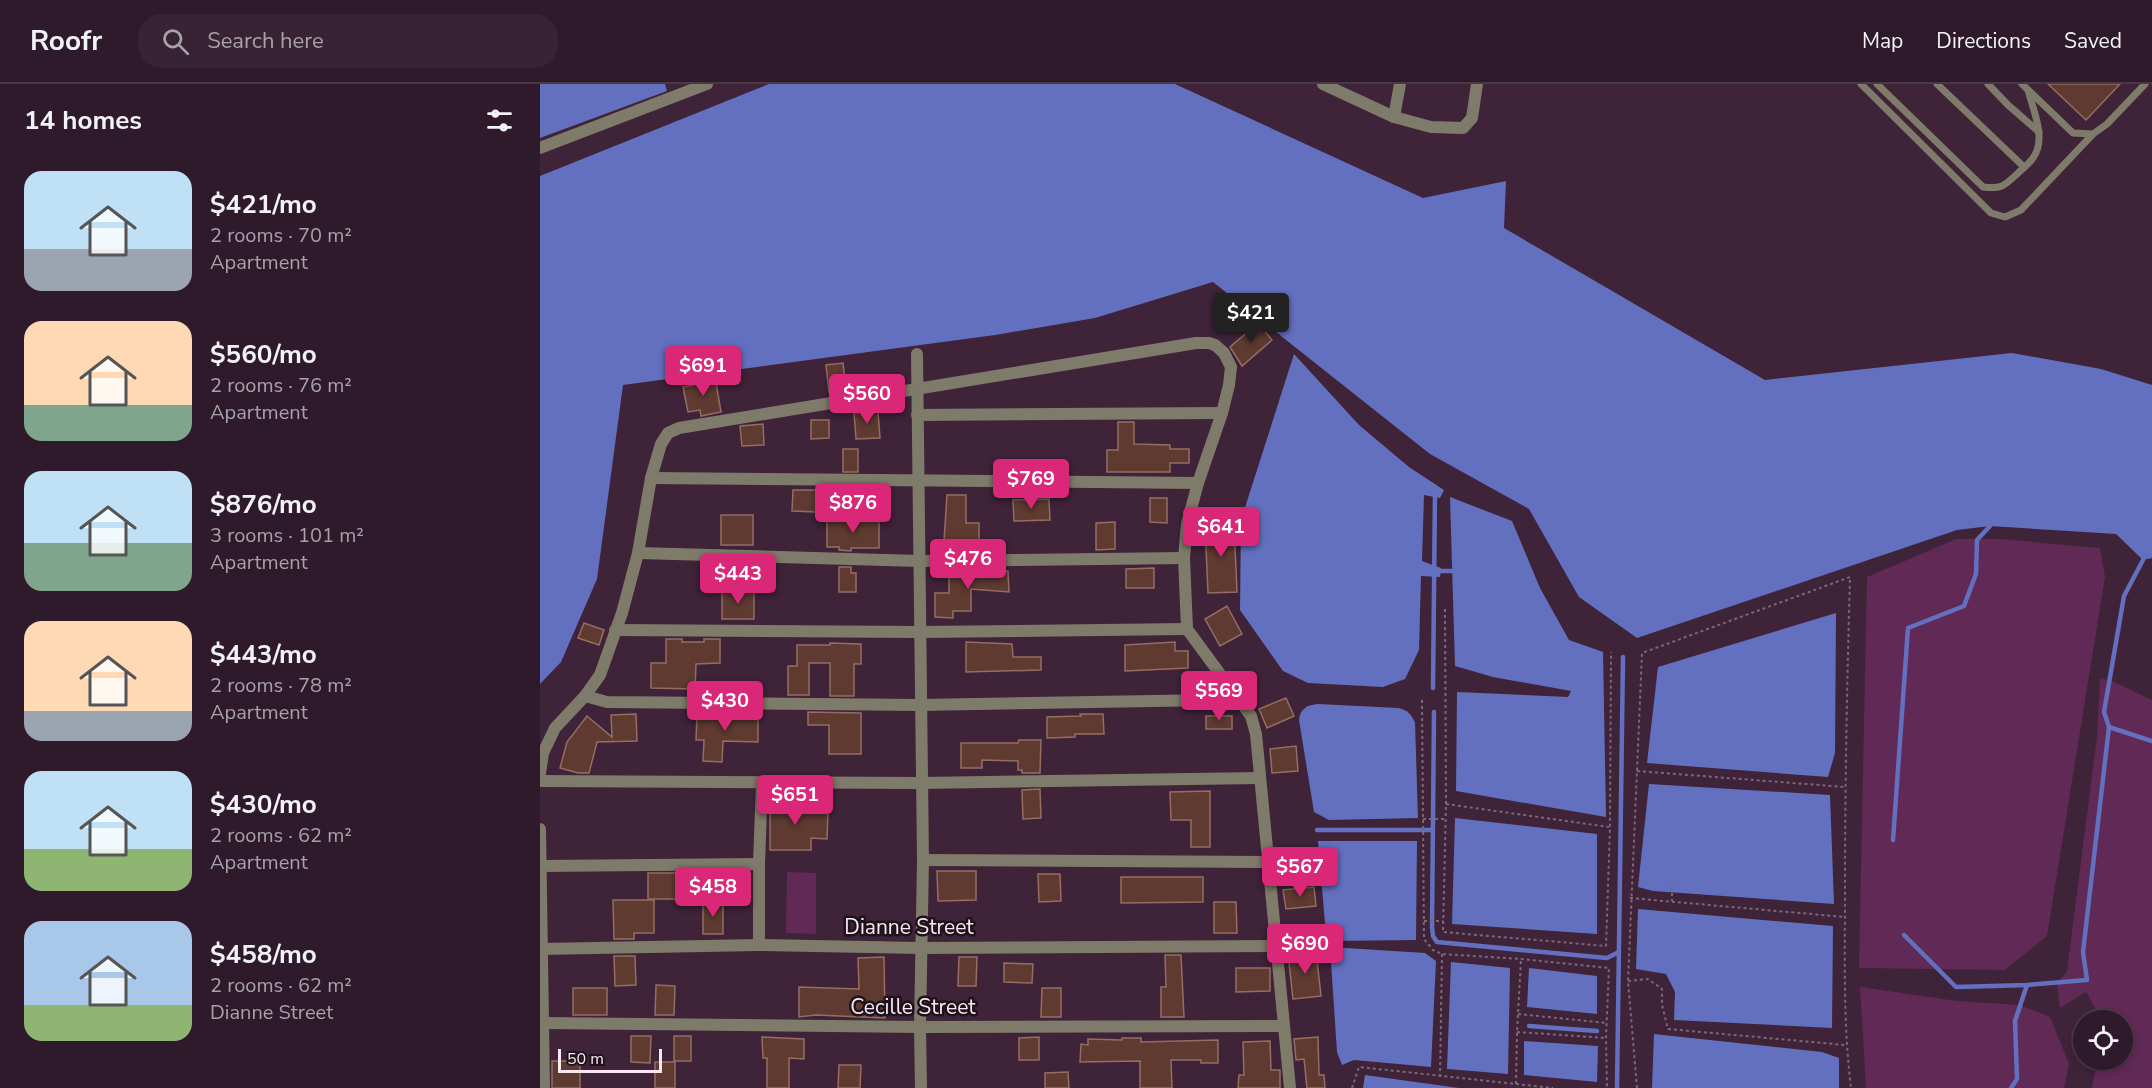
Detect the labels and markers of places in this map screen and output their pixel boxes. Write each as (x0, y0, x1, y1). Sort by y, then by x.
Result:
pin: $421 (1215, 293, 1287, 344)
pin: $691 (667, 346, 739, 397)
pin: $560 (831, 374, 903, 425)
pin: $769 (995, 459, 1067, 510)
pin: $876 (817, 483, 889, 534)
pin: $641 (1185, 507, 1257, 558)
pin: $476 (932, 539, 1004, 590)
pin: $443 (702, 554, 774, 605)
pin: $569 (1183, 671, 1255, 722)
pin: $430 (689, 681, 761, 732)
pin: $651 (759, 775, 831, 826)
pin: $567 (1264, 847, 1336, 898)
pin: $458 (677, 867, 749, 918)
pin: $690 (1269, 924, 1341, 975)

